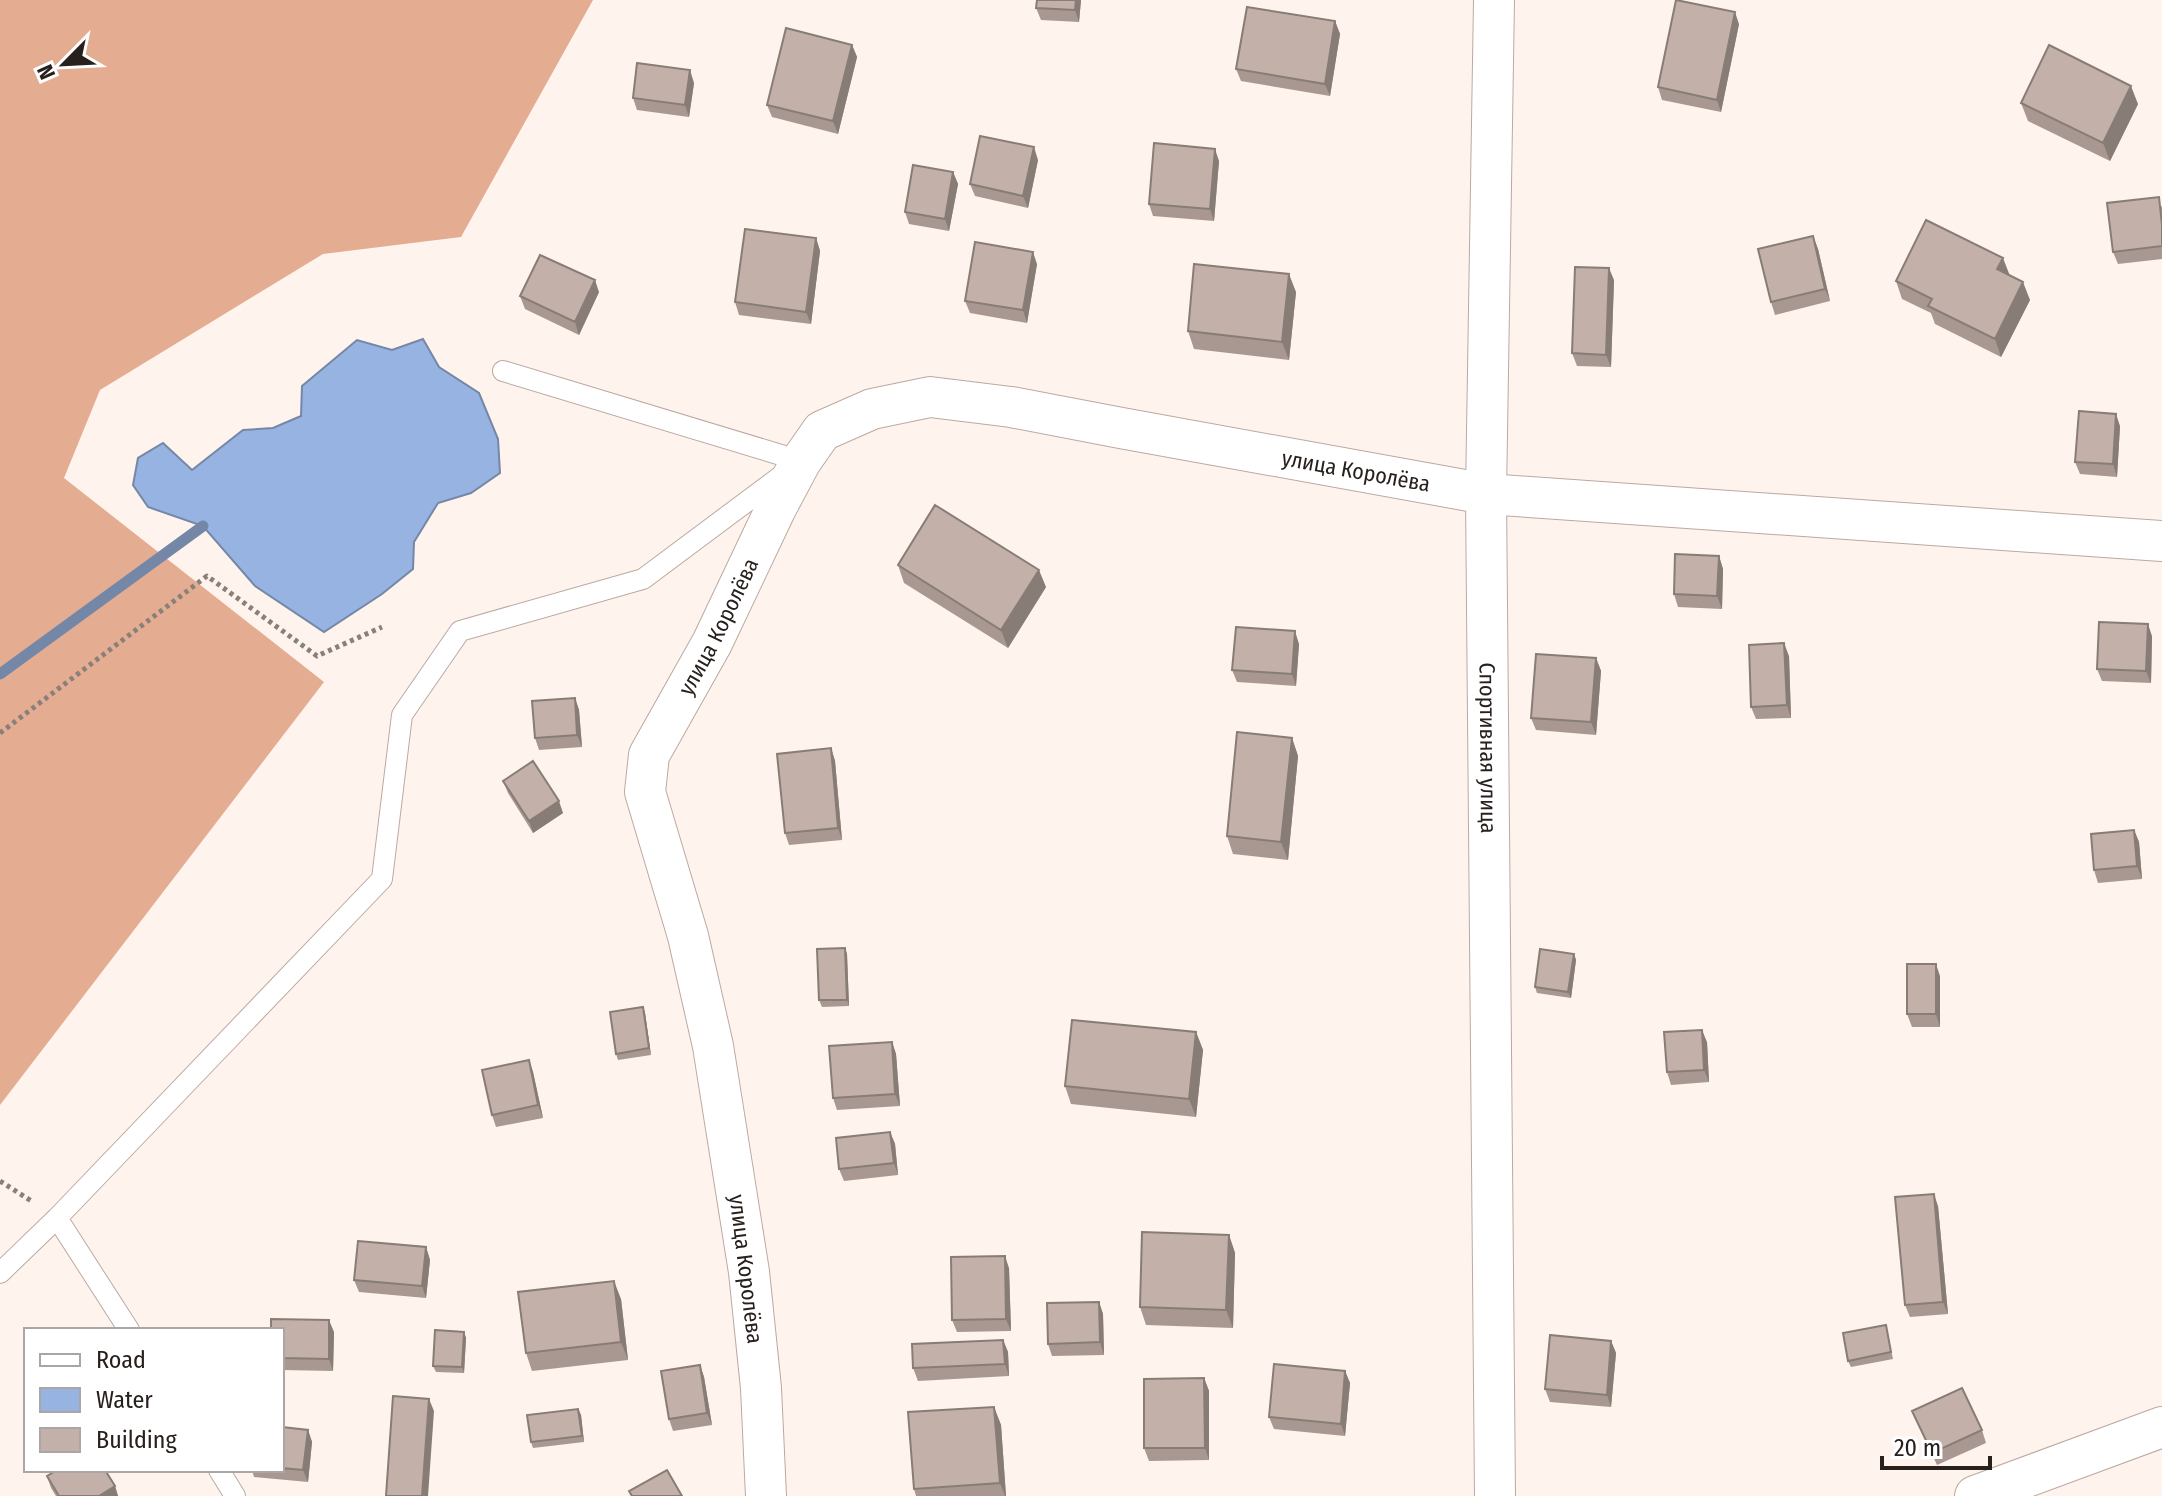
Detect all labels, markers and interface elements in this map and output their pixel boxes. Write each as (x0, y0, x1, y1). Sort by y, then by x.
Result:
north arrow (24, 24, 104, 104)
text: N (31, 60, 61, 83)
street label: улица Королёва (1280, 444, 1432, 497)
street label: улица Королёва (672, 553, 764, 700)
street label: Спортивная улица (1474, 662, 1503, 833)
street label: улица Королёва (723, 1193, 769, 1345)
legend (24, 1328, 284, 1472)
text: Road (96, 1346, 146, 1374)
text: Water (96, 1386, 153, 1414)
scale bar (1882, 1420, 1990, 1470)
text: Building (96, 1426, 178, 1454)
text: 20 m (1894, 1434, 1941, 1462)

